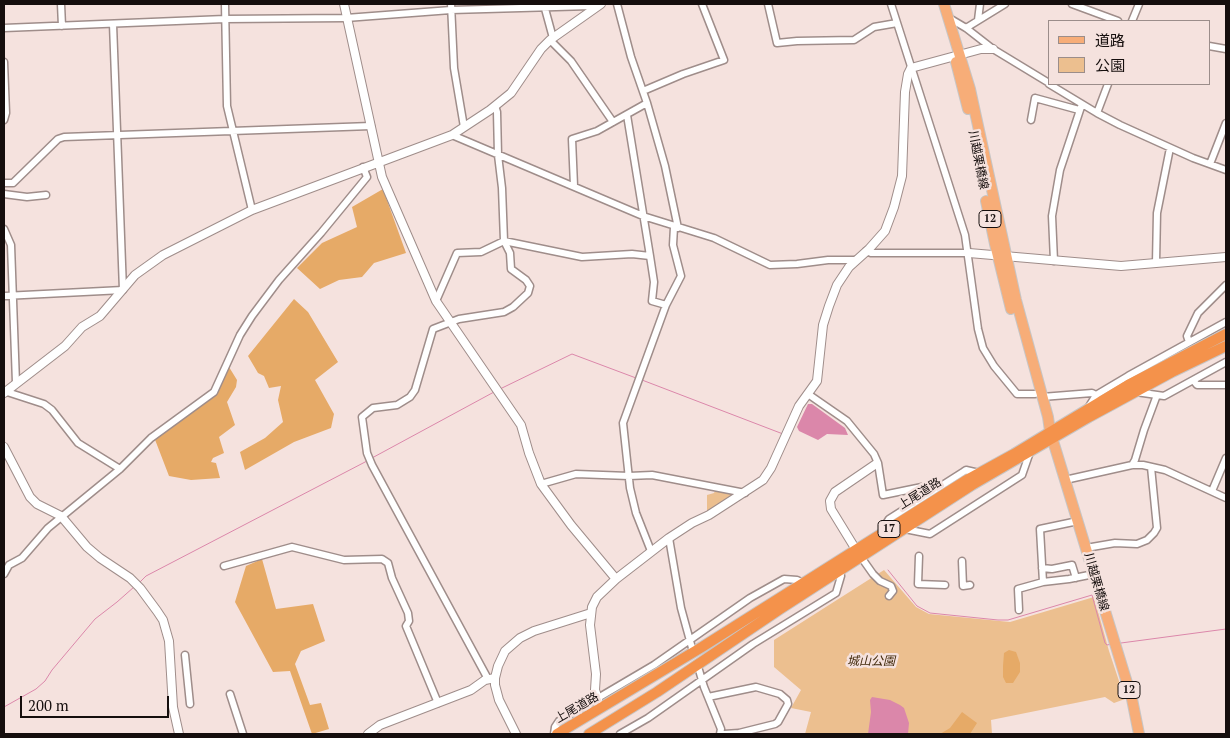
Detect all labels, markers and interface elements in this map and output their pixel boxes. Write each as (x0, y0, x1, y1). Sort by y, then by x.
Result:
legend (1048, 20, 1210, 85)
text: 道路 (1095, 30, 1125, 50)
text: 公園 (1095, 55, 1125, 75)
street label: 川越栗橋線 (965, 129, 991, 191)
road number: 12 (979, 210, 1001, 228)
street label: 上尾道路 (896, 475, 944, 513)
road number: 17 (878, 520, 900, 538)
street label: 川越栗橋線 (1081, 551, 1111, 613)
park label: 城山公園 (847, 655, 895, 669)
road number: 12 (1118, 682, 1140, 698)
scale bar (22, 686, 171, 718)
street label: 上尾道路 (553, 690, 601, 726)
text: 200 m (28, 695, 69, 715)

